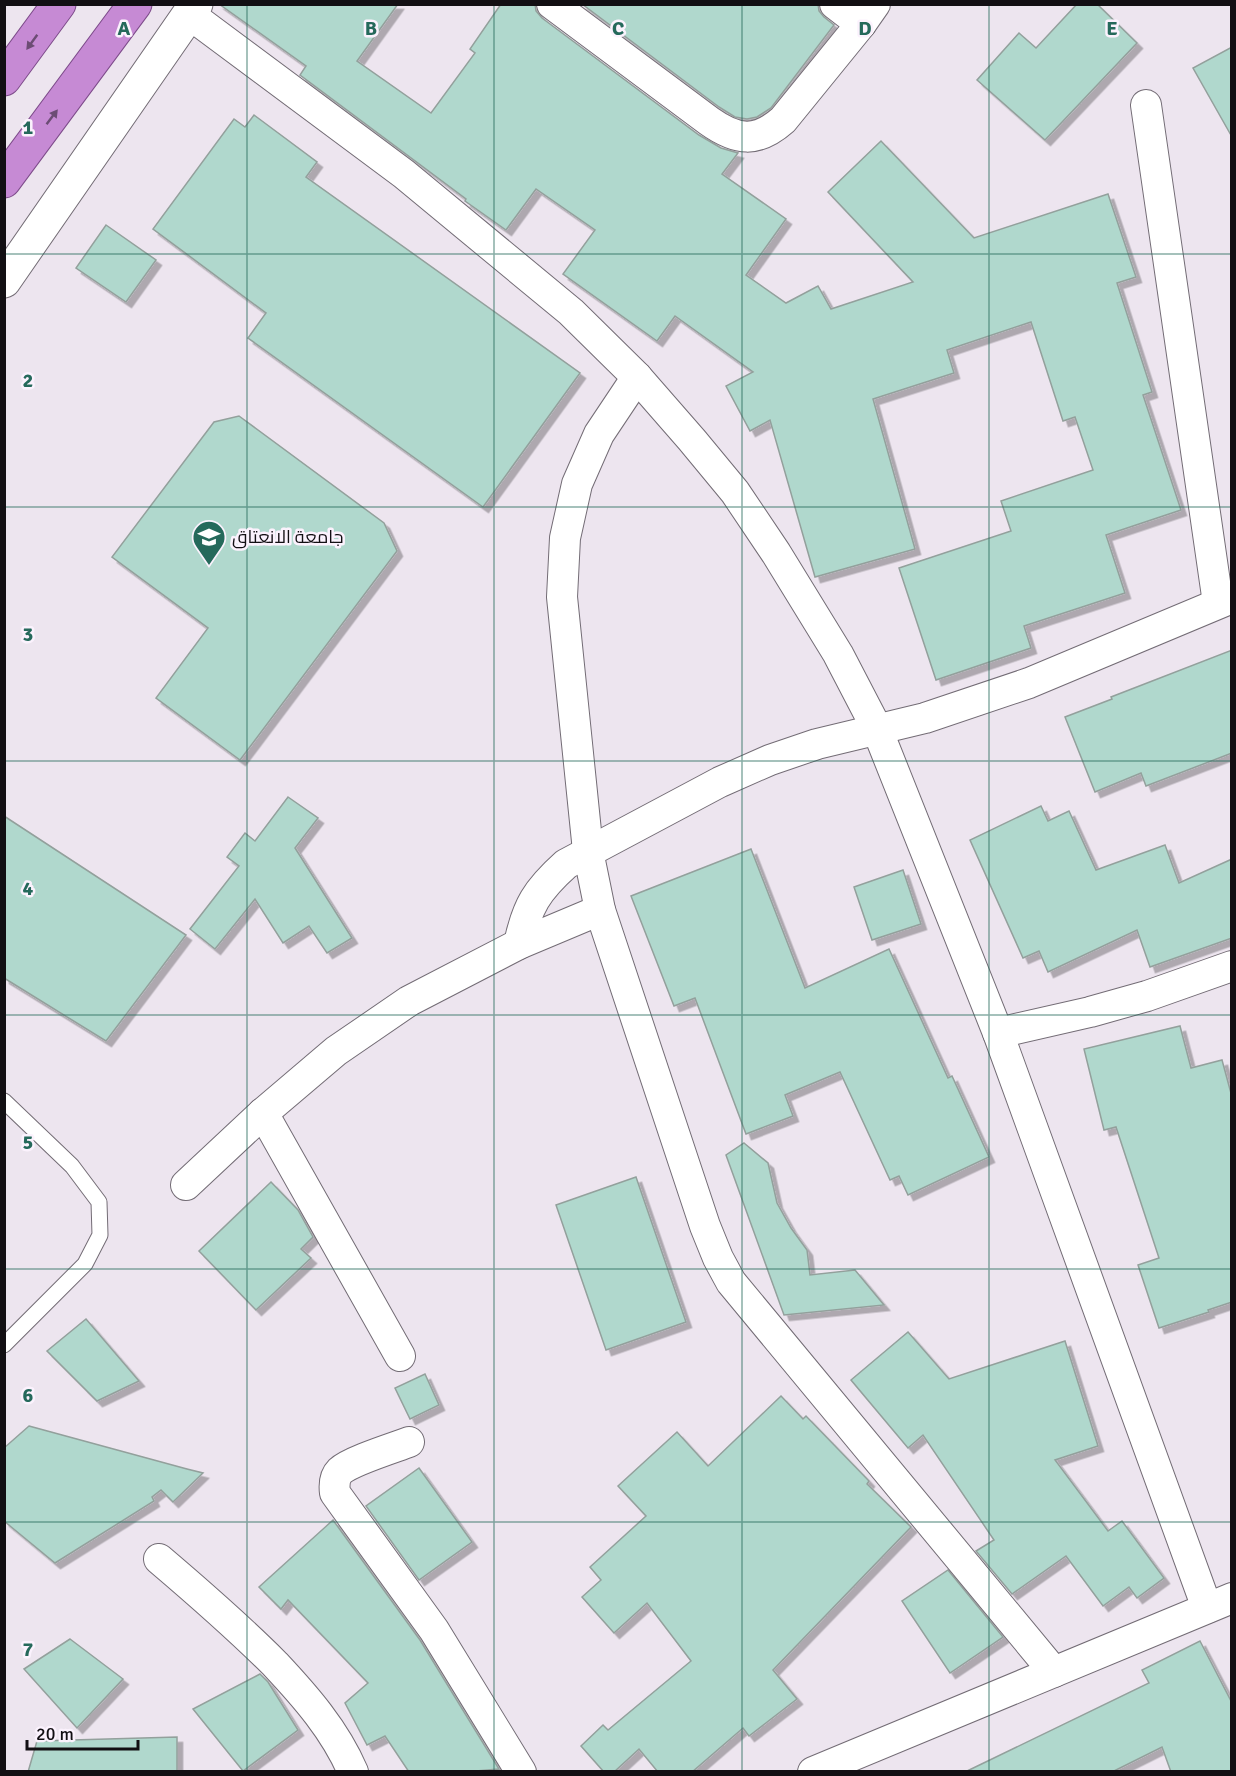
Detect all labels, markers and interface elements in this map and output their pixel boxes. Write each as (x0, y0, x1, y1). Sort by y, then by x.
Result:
text: A (118, 16, 131, 41)
text: B (365, 16, 377, 41)
text: C (612, 16, 624, 41)
text: D (858, 16, 872, 41)
text: E (1106, 16, 1118, 41)
one-way arrow (26, 33, 38, 49)
one-way arrow (46, 109, 58, 125)
text: 1 (23, 115, 34, 140)
text: 2 (23, 368, 33, 393)
school or university icon: جامعة الانعتاق (191, 519, 227, 566)
place label: جامعة الانعتاق (232, 526, 344, 549)
text: 3 (23, 622, 33, 647)
text: 4 (23, 876, 34, 901)
text: 5 (23, 1130, 33, 1155)
text: 6 (23, 1383, 34, 1408)
text: 7 (23, 1637, 34, 1662)
scale bar (27, 1713, 138, 1751)
text: 20 m (36, 1723, 74, 1745)

